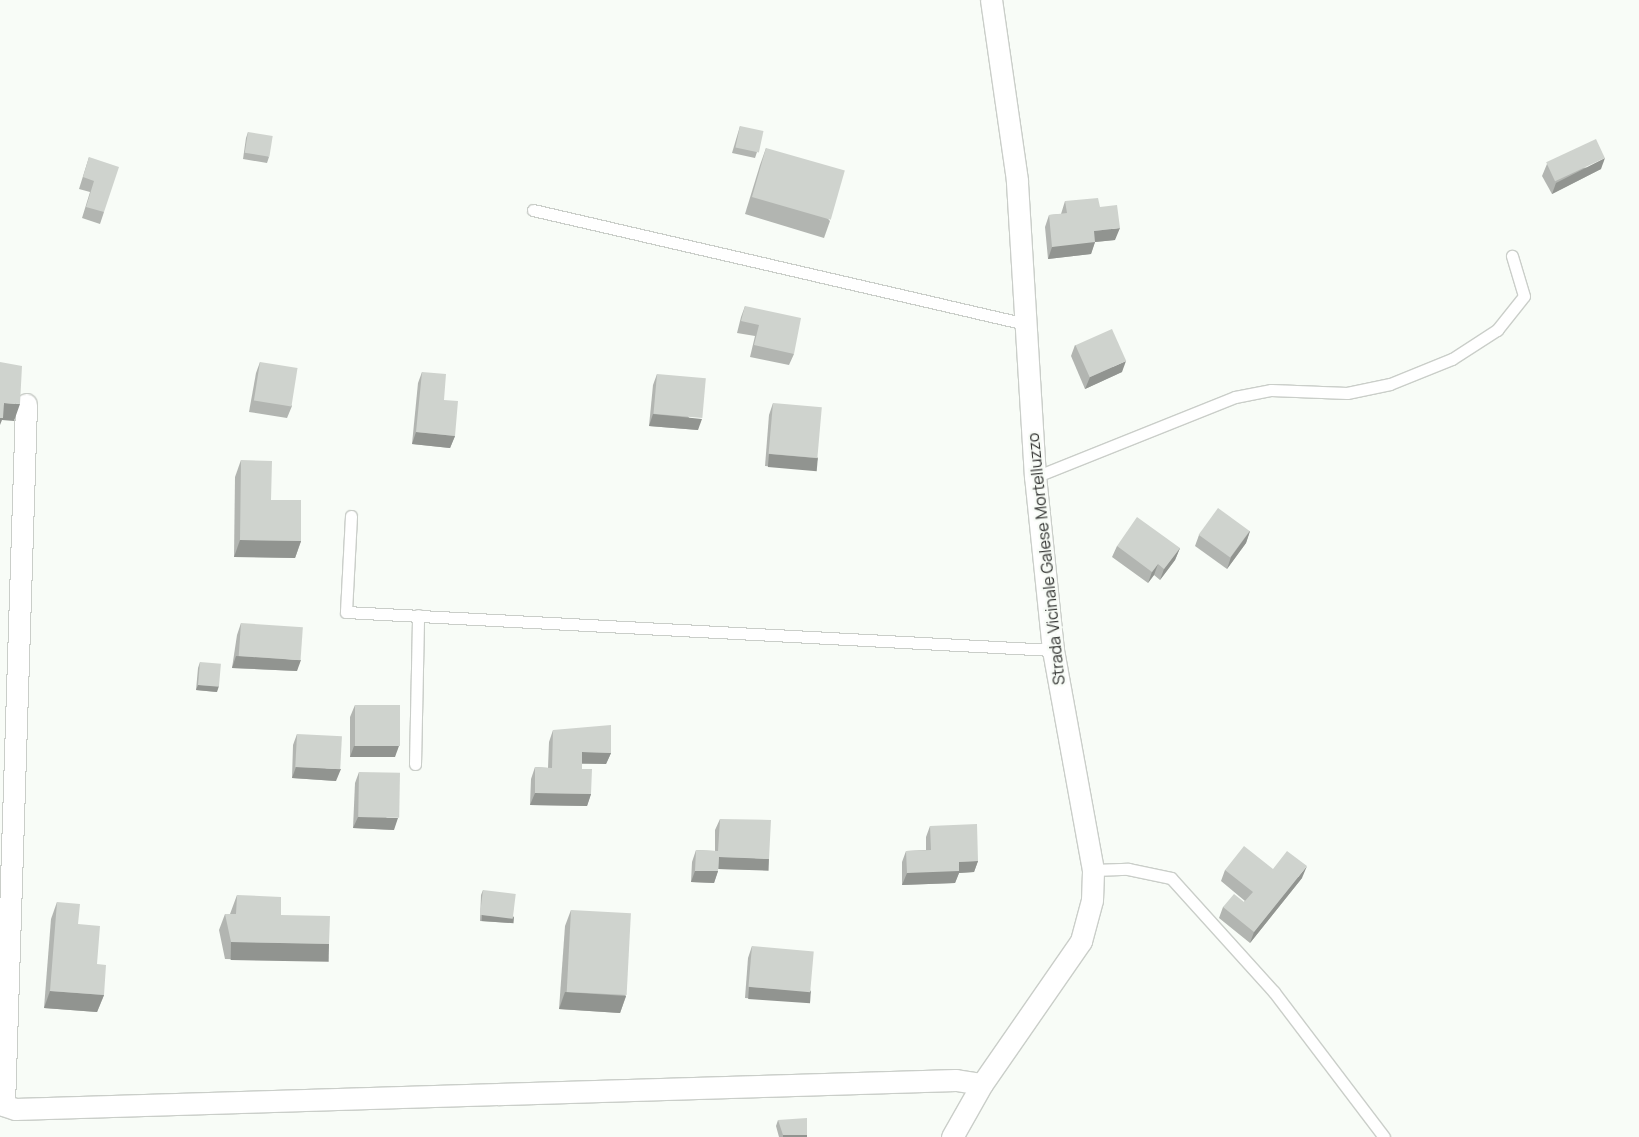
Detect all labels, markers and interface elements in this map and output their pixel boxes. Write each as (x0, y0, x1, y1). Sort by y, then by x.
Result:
street label: Strada Vicinale Galese Mortelluzzo (1023, 432, 1069, 686)

